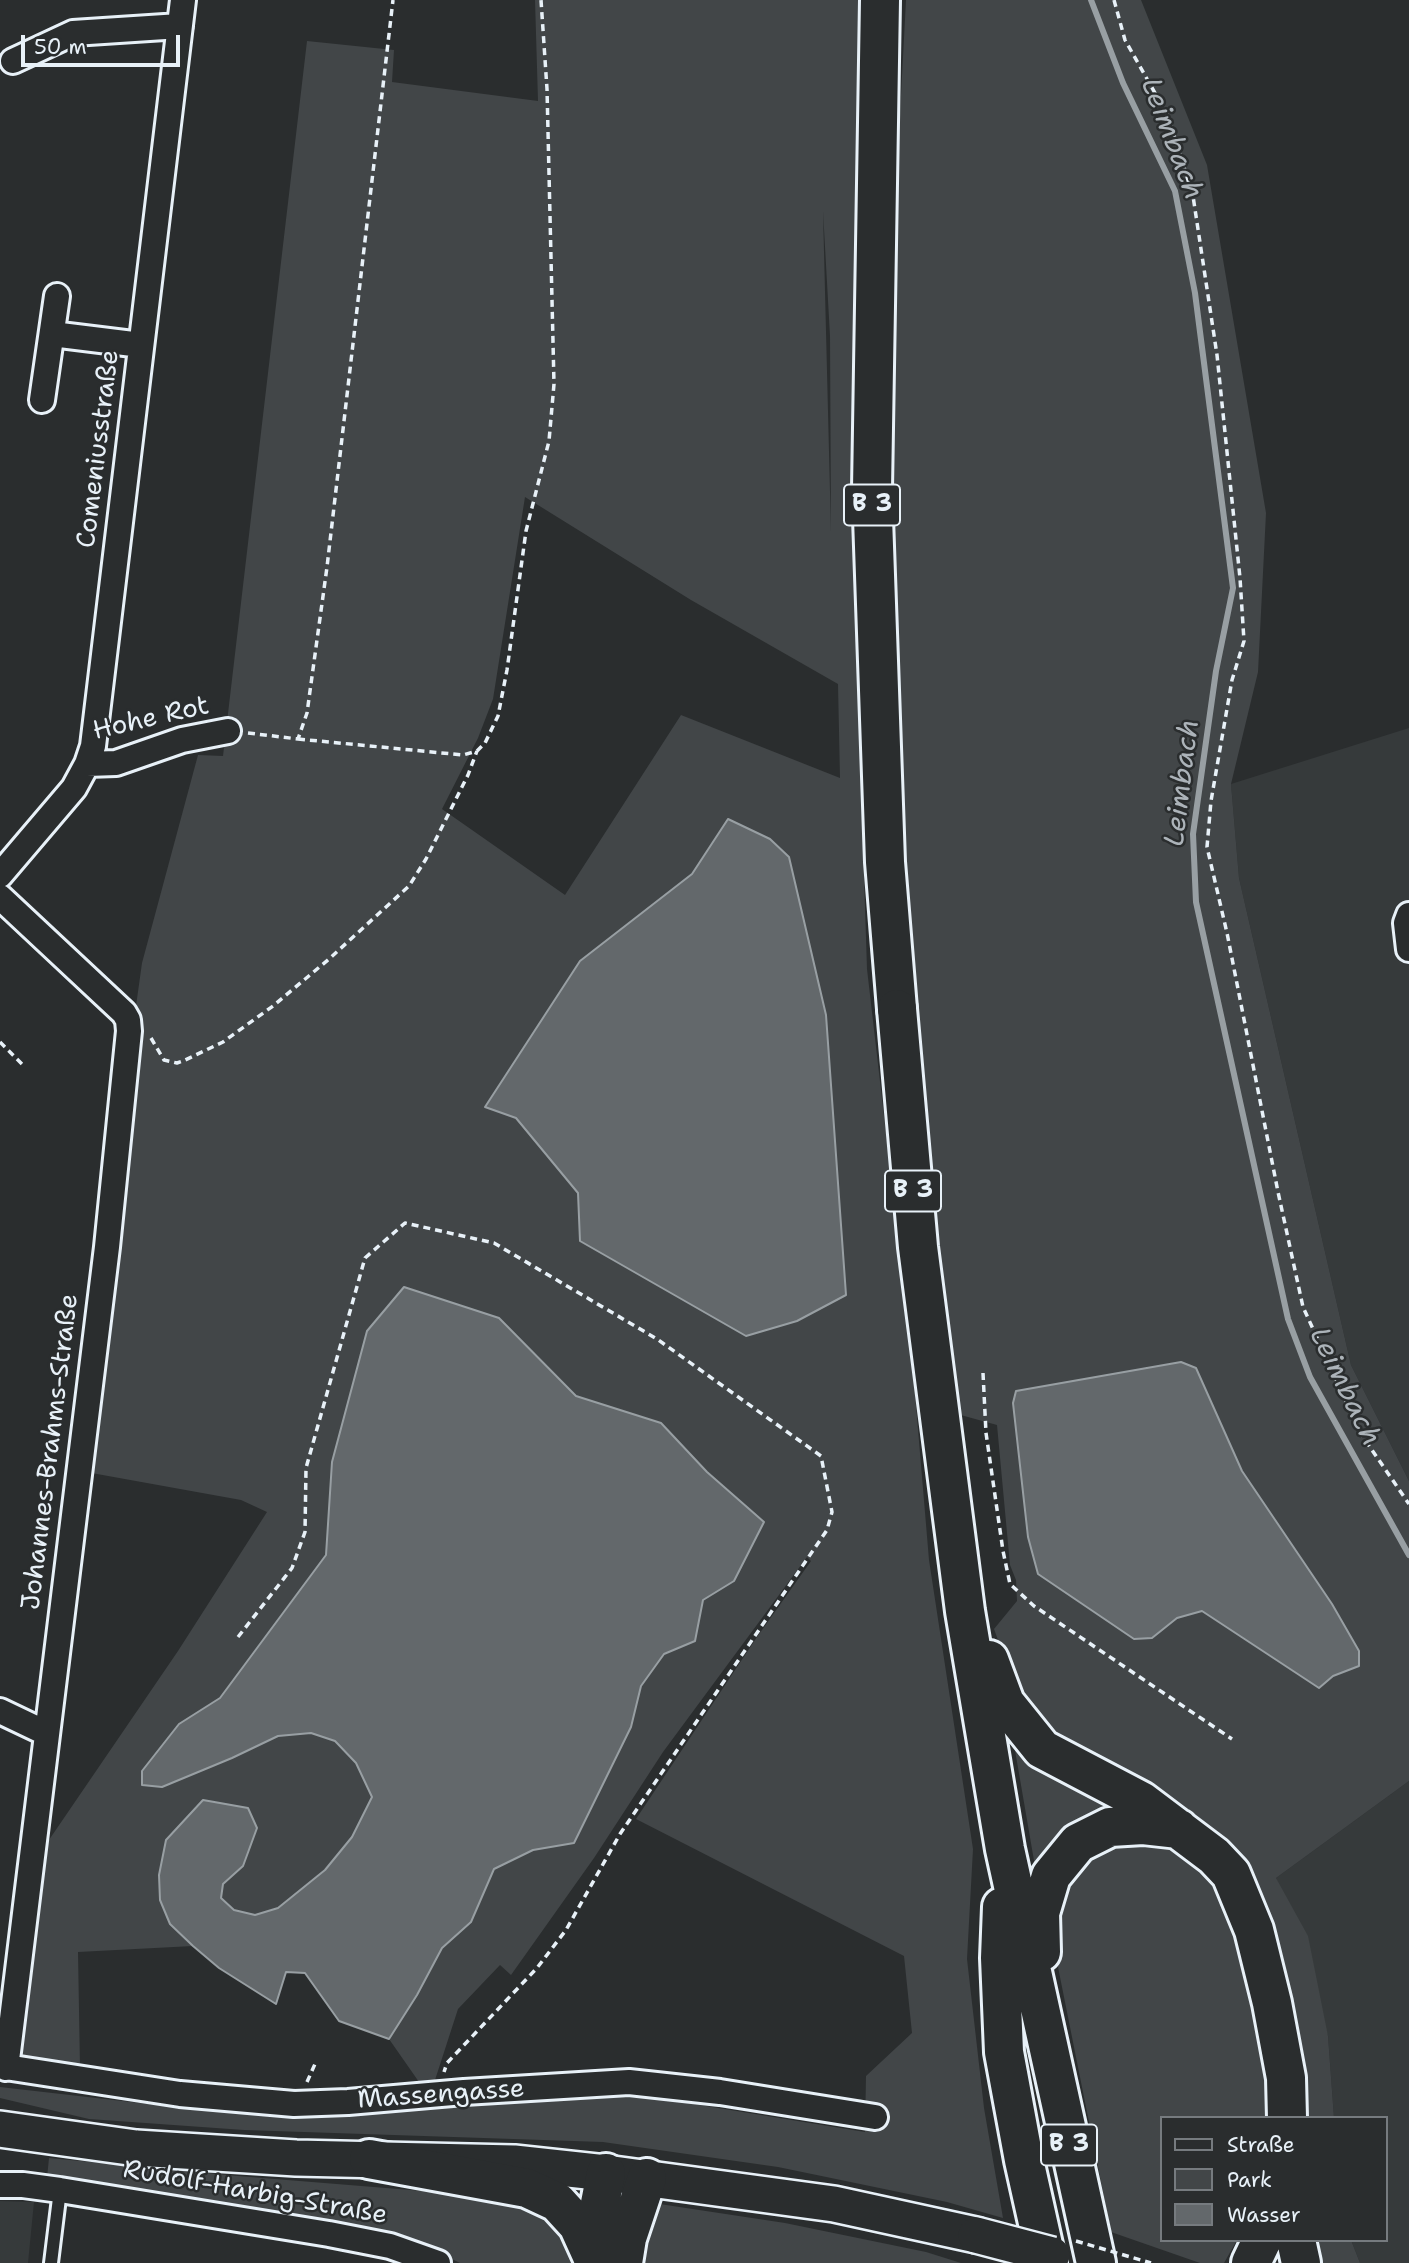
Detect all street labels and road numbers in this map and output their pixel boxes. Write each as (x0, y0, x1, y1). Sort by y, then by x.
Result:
street label: Comeniusstraße (71, 348, 127, 550)
road number: B 3 (844, 484, 900, 526)
street label: Hohe Rot (90, 691, 212, 747)
road number: B 3 (885, 1170, 941, 1212)
street label: Johannes-Brahms-Straße (16, 1292, 86, 1612)
street label: Massengasse (356, 2074, 526, 2116)
road number: B 3 (1041, 2124, 1097, 2166)
street label: Rudolf-Harbig-Straße (120, 2154, 390, 2232)

